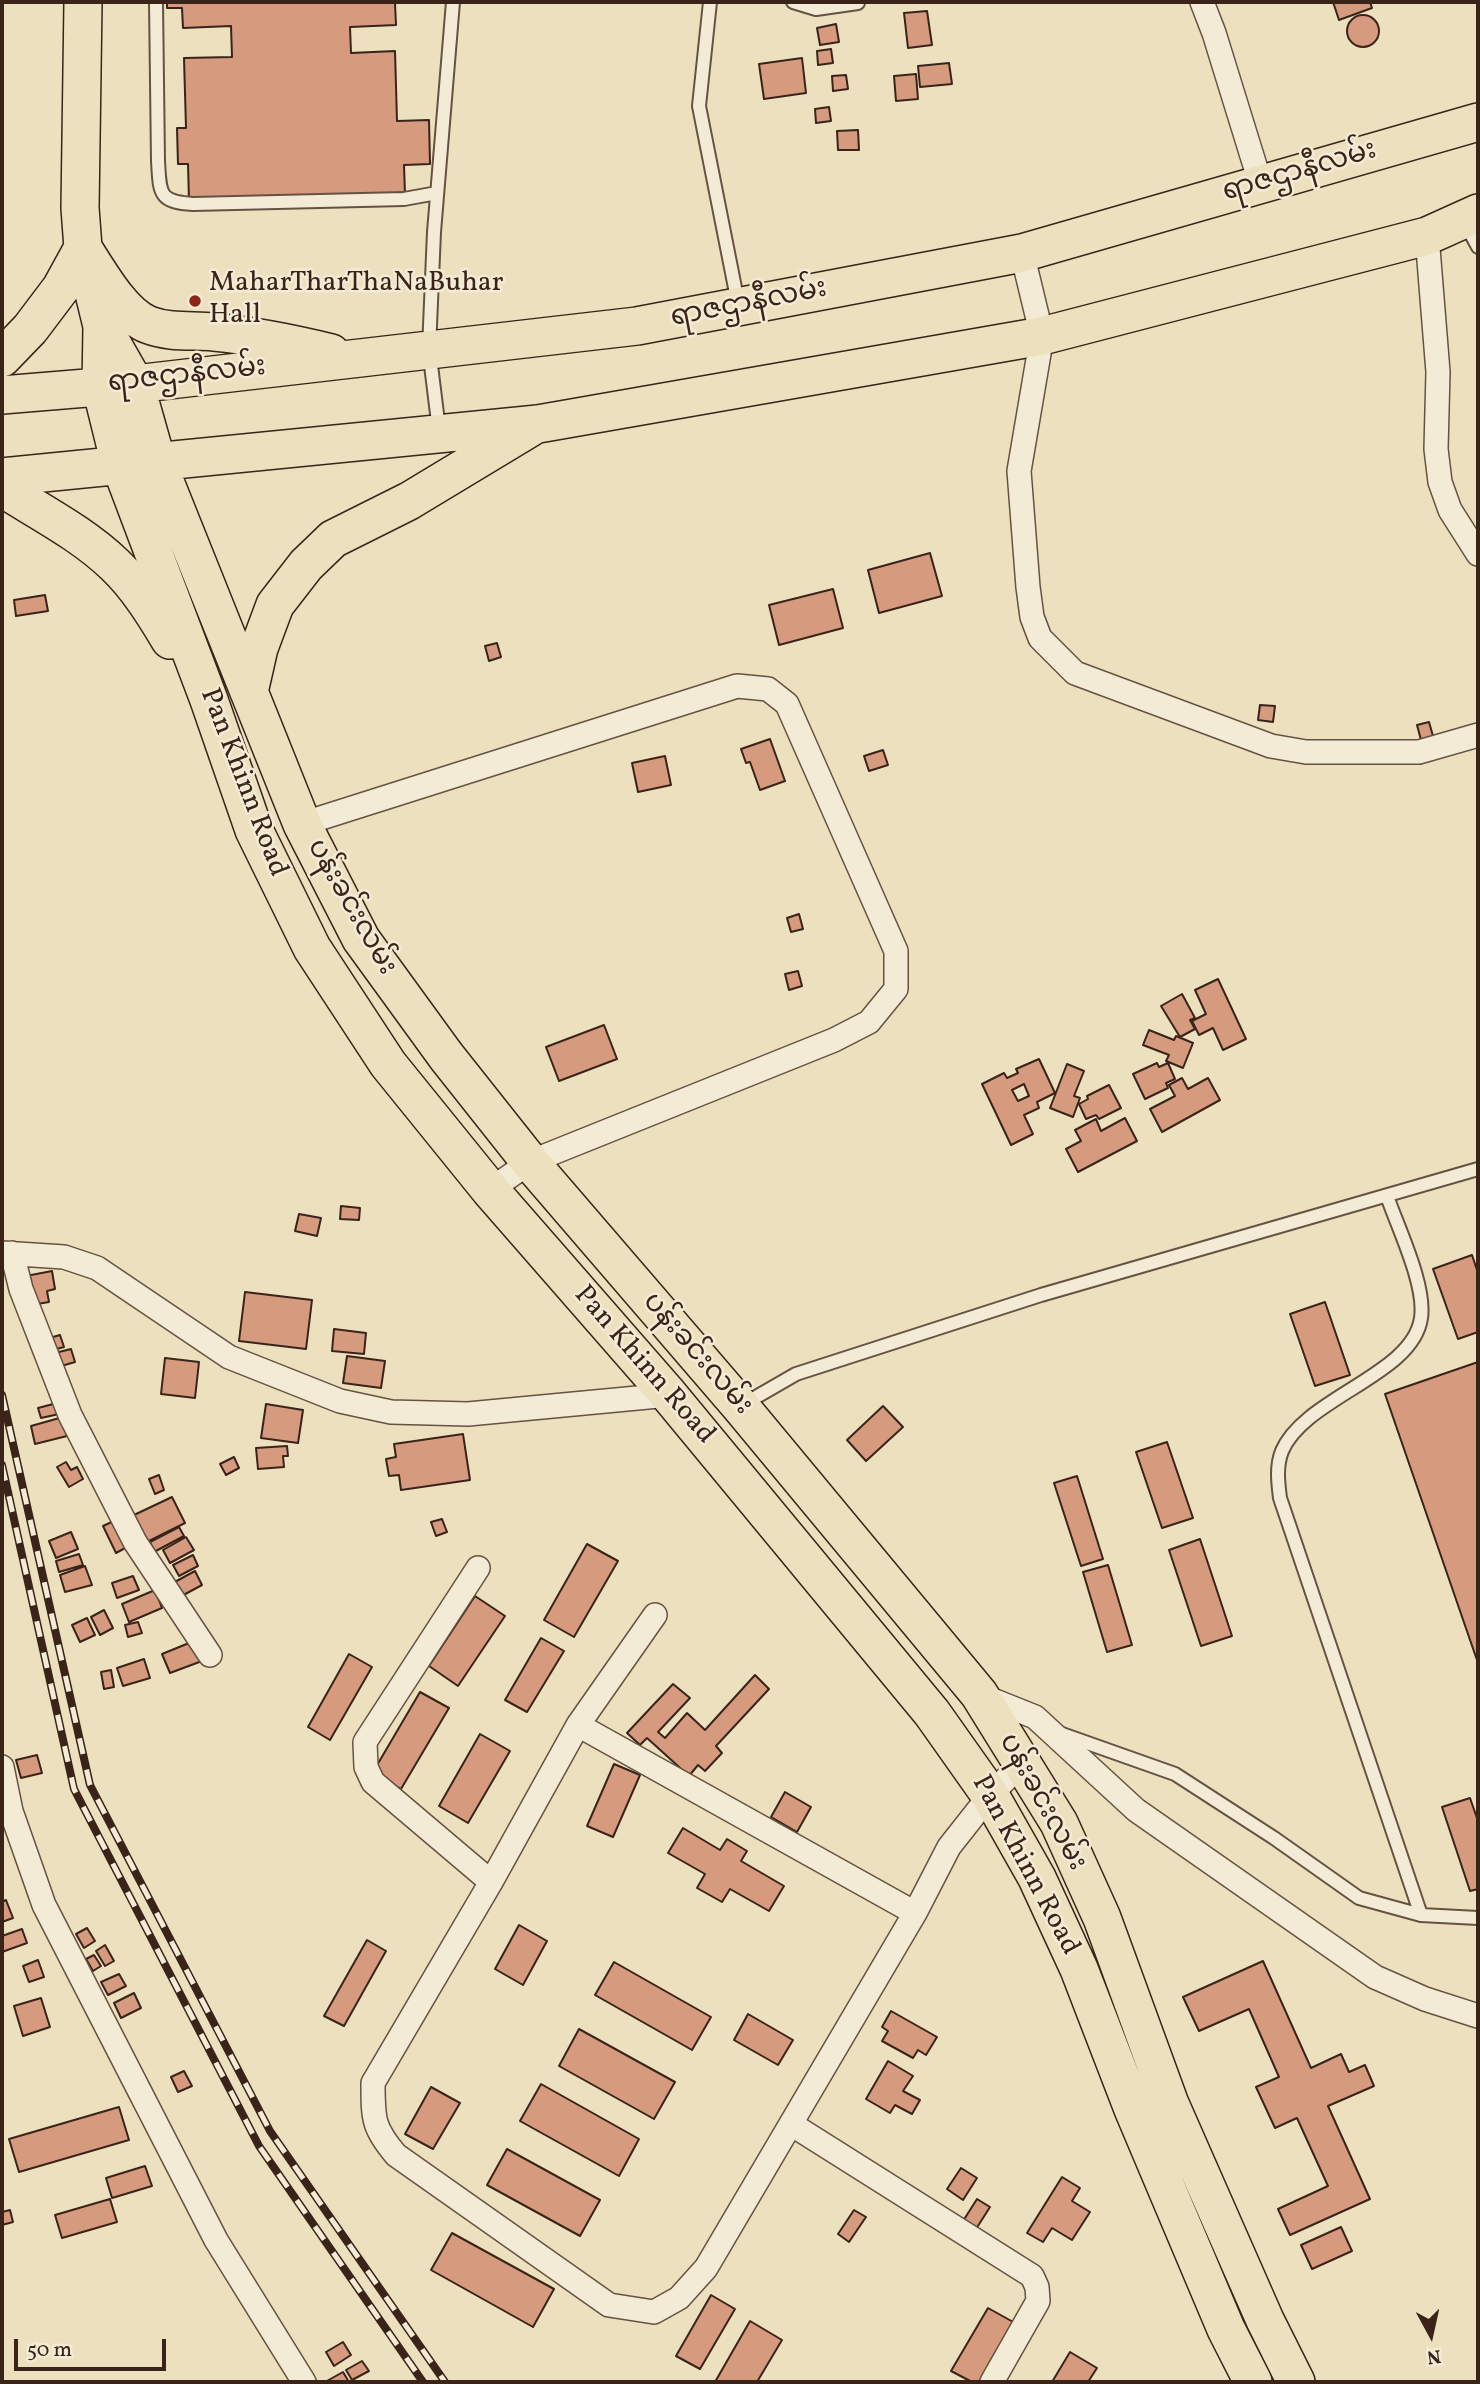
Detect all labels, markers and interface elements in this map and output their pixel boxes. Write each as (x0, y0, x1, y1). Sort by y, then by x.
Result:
street label: ရာဇဌာနီလမ်း (1219, 135, 1381, 211)
place label: MaharTharThaNaBuhar Hall (209, 268, 504, 334)
street label: ရာဇဌာနီလမ်း (668, 273, 830, 337)
marker: MaharTharThaNaBuhar Hall (187, 293, 203, 309)
street label: ရာဇဌာနီလမ်း (106, 352, 268, 402)
street label: Pan Khinn Road (191, 684, 293, 882)
street label: ပန်းခင်းလမ်း (298, 834, 402, 982)
street label: Pan Khinn Road (565, 1280, 721, 1452)
street label: ပန်းခင်းလမ်း (634, 1287, 758, 1423)
street label: ပန်းခင်းလမ်း (990, 1729, 1092, 1877)
street label: Pan Khinn Road (962, 1770, 1086, 1962)
north arrow (1396, 2300, 1466, 2370)
scale bar (18, 2324, 170, 2368)
text: 50 m (27, 2336, 72, 2365)
text: N (1425, 2342, 1443, 2370)

